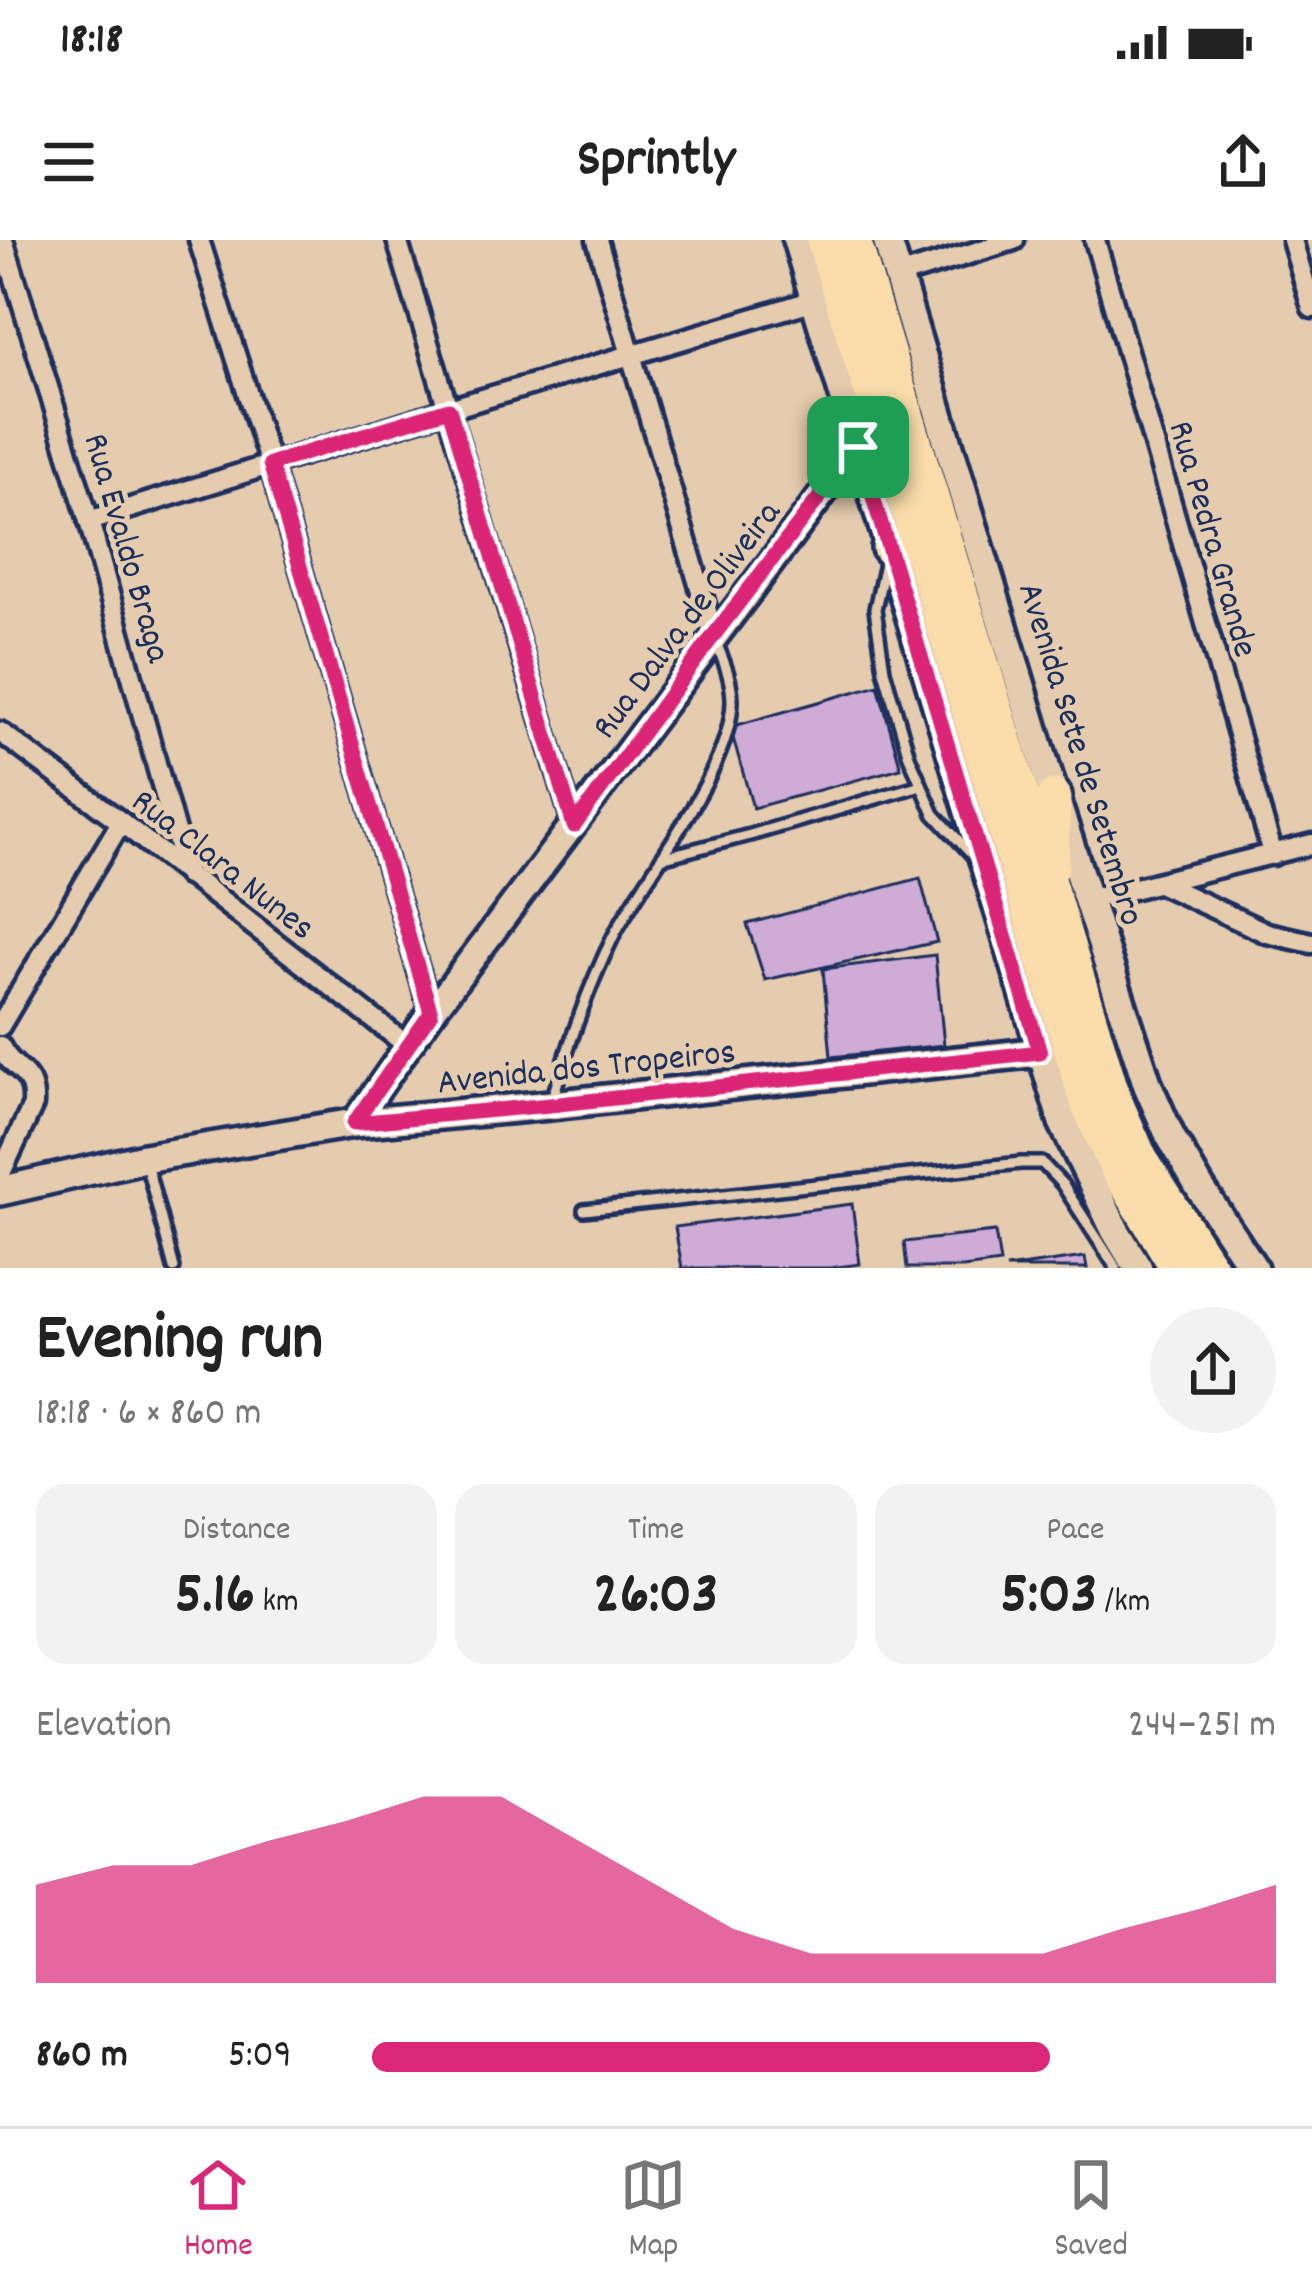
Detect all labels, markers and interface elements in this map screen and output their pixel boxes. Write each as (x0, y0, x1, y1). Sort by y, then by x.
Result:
text: 18:18 (60, 10, 123, 74)
text: Sprintly (577, 124, 735, 201)
icon: menu (36, 129, 102, 195)
icon: share (1210, 129, 1276, 195)
pin (807, 396, 909, 498)
icon: arrive (825, 414, 891, 480)
street label: Rua Pedra Grande (1152, 415, 1269, 664)
street label: Rua Evaldo Braga (67, 428, 182, 670)
street label: Rua Dalva de Oliveira (582, 491, 797, 752)
street label: Avenida Sete de Setembro (1001, 577, 1155, 933)
street label: Rua Clara Nunes (118, 778, 324, 955)
street label: Avenida dos Tropeiros (435, 1028, 738, 1111)
text: Evening run (36, 1296, 323, 1390)
button: share (1150, 1307, 1276, 1433)
text: 18:18 · 6 × 860 m (36, 1388, 262, 1443)
text: Distance (183, 1508, 290, 1555)
text: Time (628, 1508, 684, 1555)
text: Pace (1046, 1508, 1104, 1555)
text: 5.16 (175, 1555, 255, 1641)
text: 26:03 (594, 1555, 718, 1641)
text: 5:03 (1000, 1555, 1097, 1641)
text: km (255, 1580, 299, 1627)
text: /km (1097, 1580, 1150, 1627)
text: Elevation (36, 1700, 172, 1755)
text: 244–251 m (1128, 1700, 1276, 1755)
text: 860 m (36, 2030, 128, 2085)
text: 5:09 (228, 2030, 292, 2085)
tab: Home (184, 2152, 253, 2271)
tab: Map (620, 2152, 686, 2271)
tab: Saved (1054, 2152, 1128, 2271)

